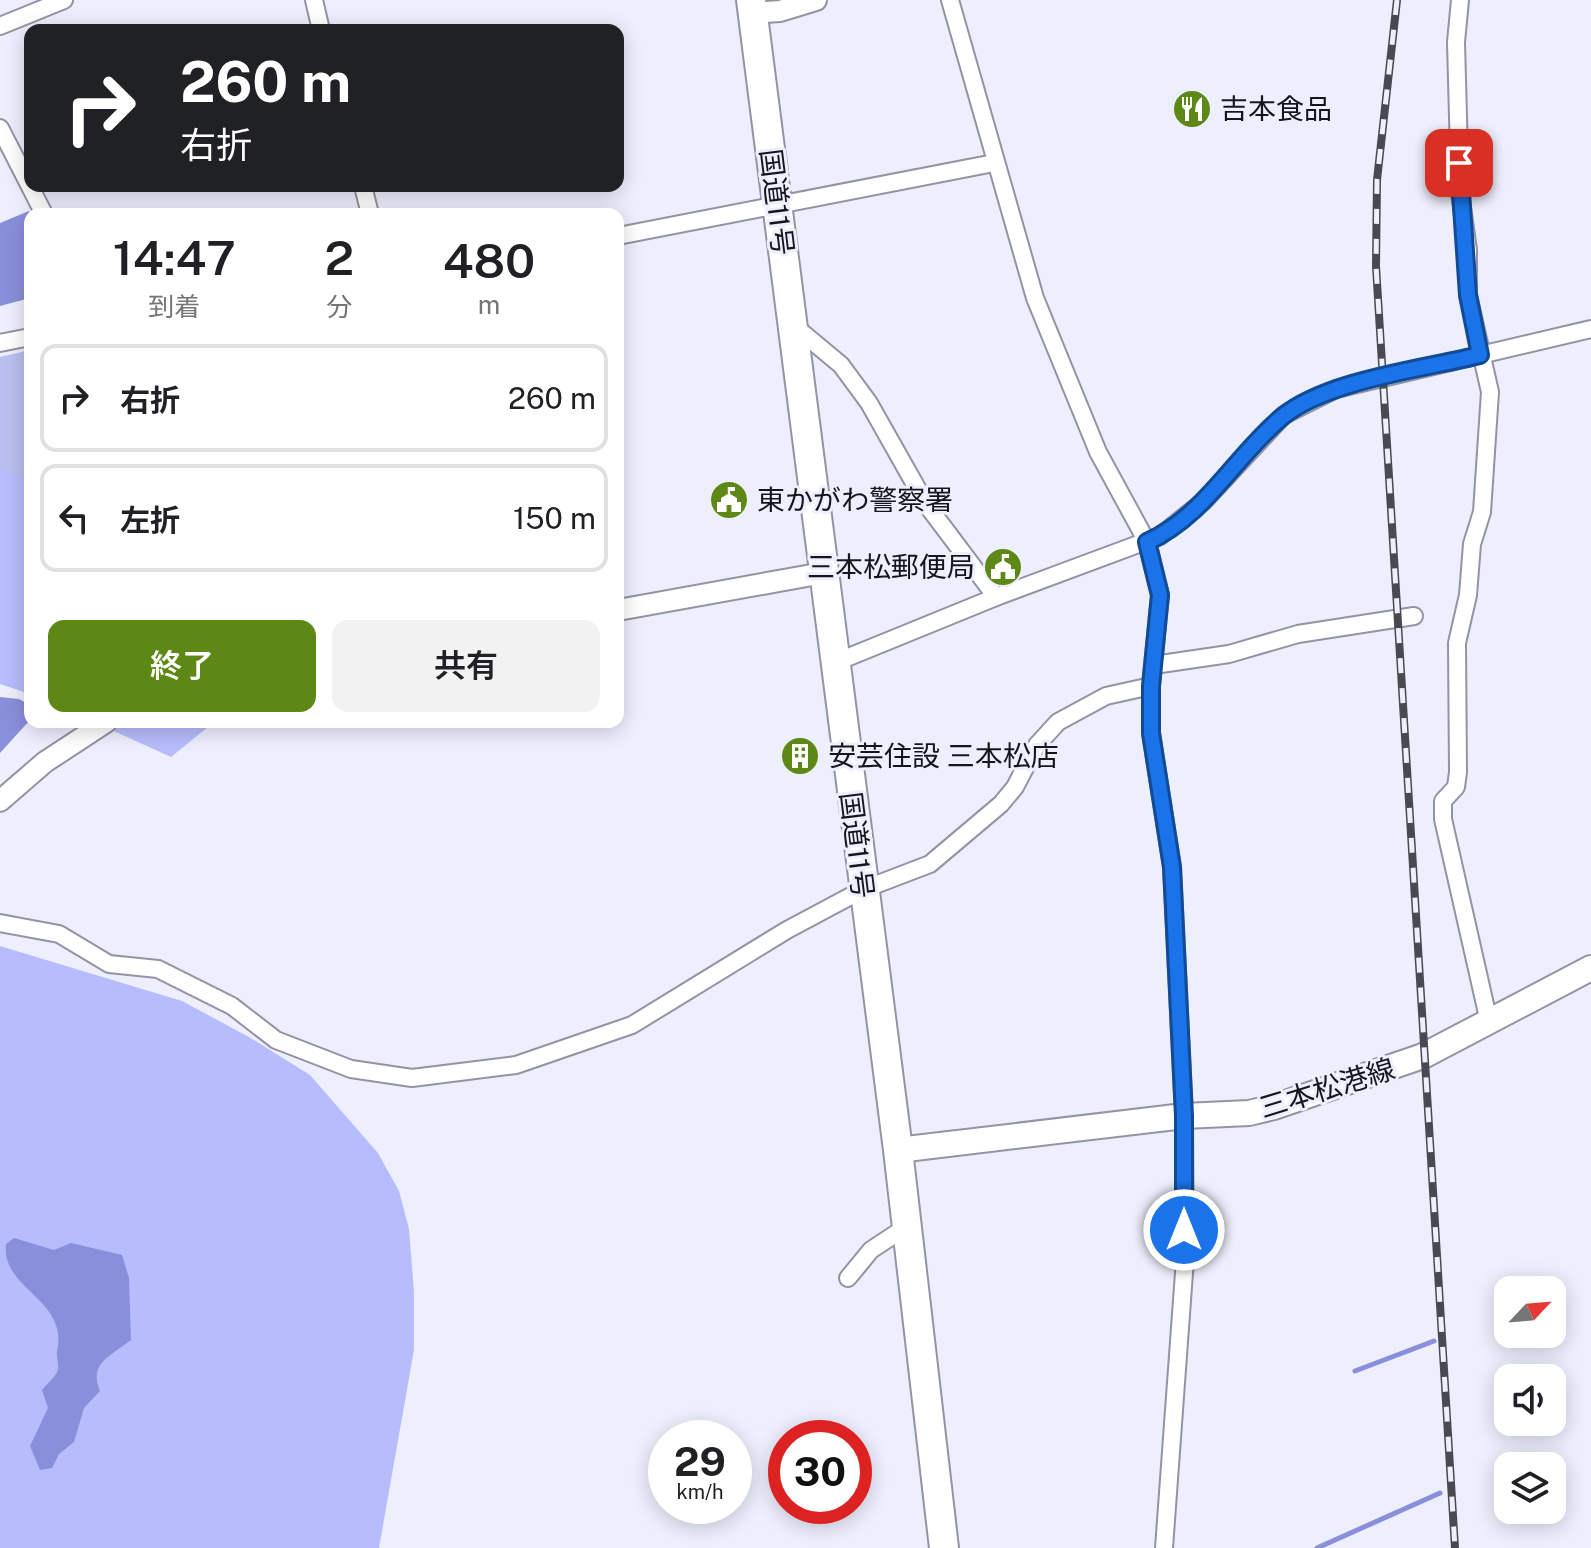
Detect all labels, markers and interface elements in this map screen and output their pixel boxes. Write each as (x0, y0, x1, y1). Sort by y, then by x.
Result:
text: 260 m (180, 49, 351, 115)
icon: right (48, 56, 152, 160)
restaurant icon: 吉本食品 (1171, 88, 1213, 130)
place label: 吉本食品 (1220, 92, 1332, 125)
text: 右折 (180, 124, 252, 166)
pin (1425, 129, 1493, 197)
icon: arrive (1437, 141, 1481, 185)
street label: 国道11号 (755, 147, 800, 257)
text: 14:47 (113, 229, 236, 286)
text: 2 (324, 229, 354, 286)
text: 480 (443, 232, 535, 289)
text: m (478, 289, 500, 320)
text: 到着 (148, 291, 200, 322)
text: 分 (326, 291, 352, 322)
icon: right (52, 376, 96, 420)
text: 260 m (508, 380, 596, 416)
text: 右折 (120, 382, 180, 418)
public building icon: 東かがわ警察署 (708, 479, 750, 521)
place label: 東かがわ警察署 (757, 483, 953, 516)
icon: left (52, 496, 96, 540)
text: 150 m (513, 500, 596, 536)
text: 左折 (120, 502, 180, 538)
public building icon: 三本松郵便局 (982, 546, 1024, 588)
place label: 三本松郵便局 (807, 550, 975, 583)
button: 終了 (48, 620, 316, 712)
button: 共有 (332, 620, 600, 712)
building icon: 安芸住設 三本松店 (779, 735, 821, 777)
place label: 安芸住設 三本松店 (828, 739, 1059, 772)
street label: 国道11号 (835, 790, 880, 900)
street label: 三本松港線 (1255, 1051, 1399, 1124)
position arrow (1142, 1188, 1226, 1272)
north arrow (1494, 1276, 1566, 1348)
map controls (1494, 1276, 1566, 1524)
button: sound (1494, 1364, 1566, 1436)
speed limit sign: 30 (768, 1420, 872, 1524)
text: 29 (674, 1438, 726, 1485)
button: layers (1494, 1452, 1566, 1524)
text: km/h (676, 1480, 724, 1504)

